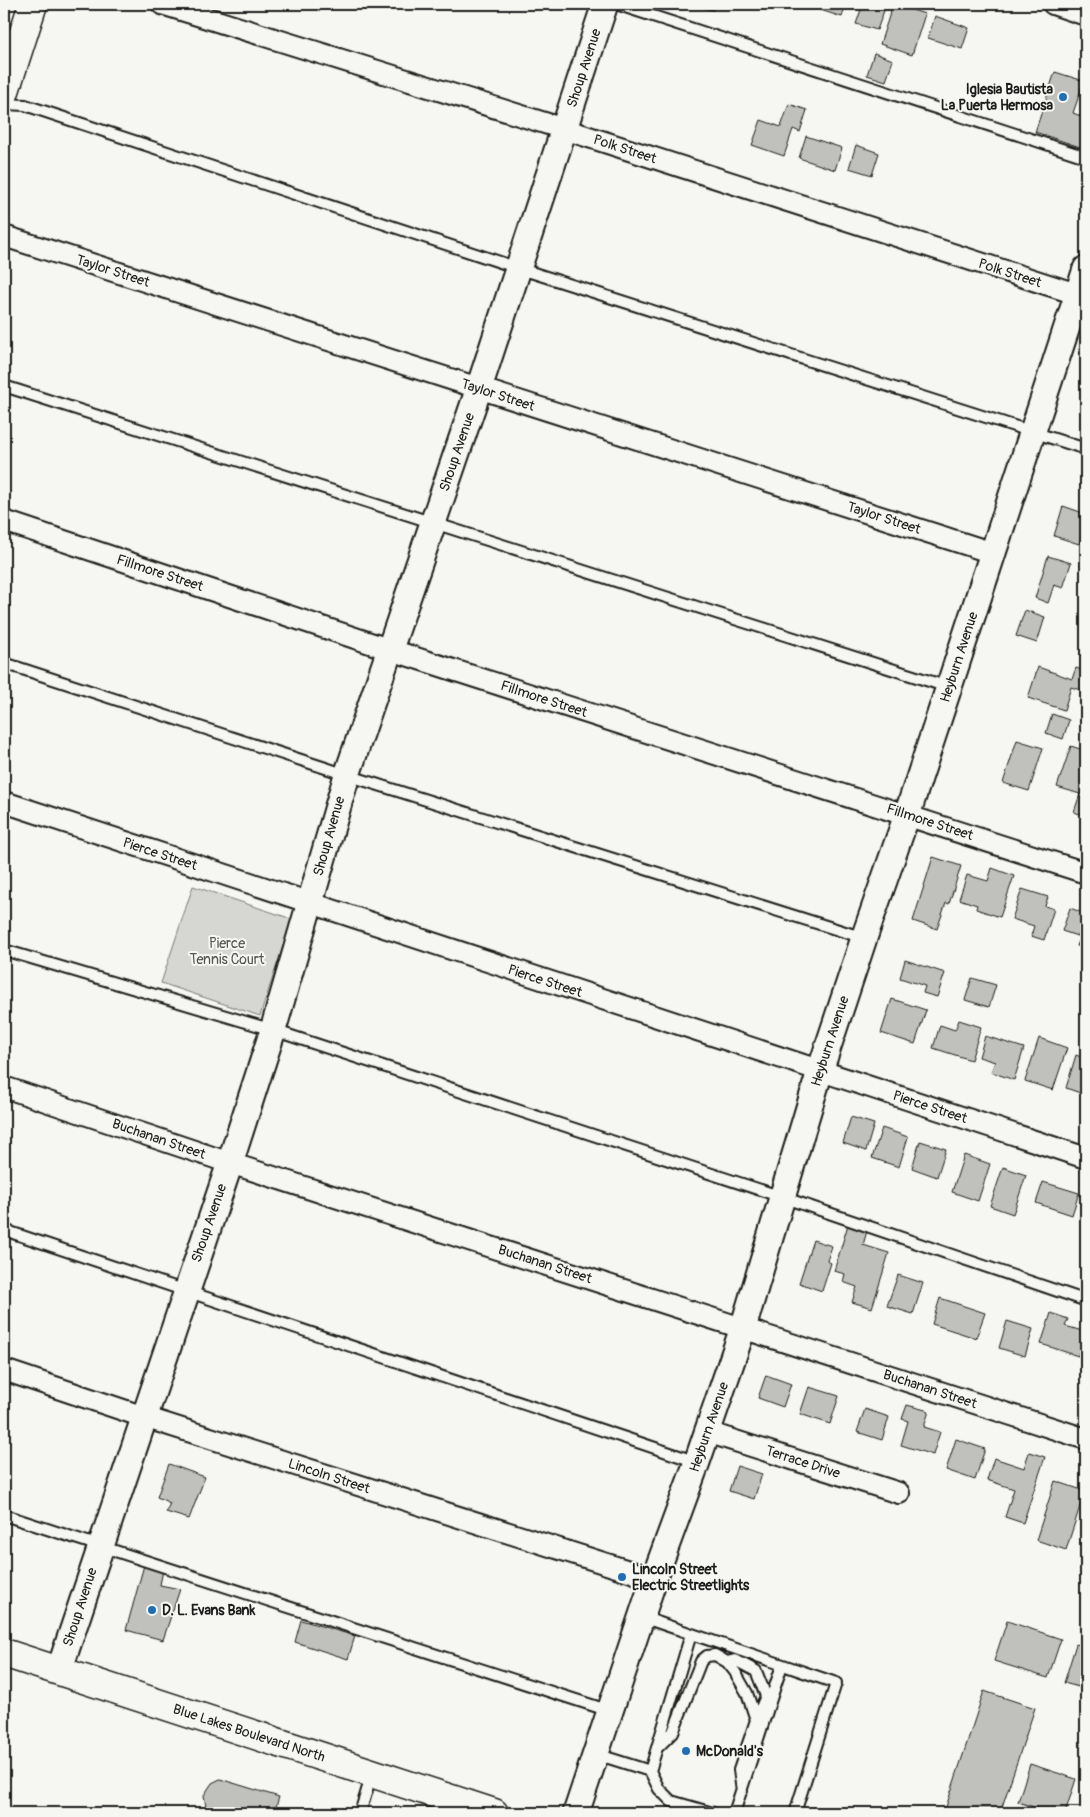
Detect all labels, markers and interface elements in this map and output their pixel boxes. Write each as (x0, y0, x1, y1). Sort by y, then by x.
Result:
street label: Shoup Avenue (563, 26, 605, 110)
place label: Iglesia Bautista La Puerta Hermosa (941, 81, 1053, 114)
marker: Iglesia Bautista La Puerta Hermosa (1057, 91, 1069, 103)
street label: Polk Street (591, 131, 659, 167)
street label: Taylor Street (74, 251, 152, 291)
street label: Polk Street (976, 255, 1044, 291)
street label: Taylor Street (459, 375, 537, 415)
street label: Shoup Avenue (436, 410, 478, 494)
street label: Taylor Street (845, 498, 923, 538)
street label: Fillmore Street (114, 551, 206, 595)
street label: Heyburn Avenue (936, 610, 982, 704)
street label: Fillmore Street (498, 677, 590, 721)
street label: Shoup Avenue (310, 794, 348, 878)
street label: Fillmore Street (884, 800, 976, 844)
street label: Pierce Street (121, 834, 200, 874)
park label: Pierce Tennis Court (189, 935, 265, 968)
street label: Pierce Street (506, 961, 585, 1001)
street label: Heyburn Avenue (807, 994, 853, 1088)
street label: Pierce Street (891, 1087, 970, 1127)
street label: Buchanan Street (110, 1115, 208, 1163)
street label: Shoup Avenue (188, 1181, 230, 1265)
street label: Buchanan Street (496, 1241, 594, 1287)
street label: Buchanan Street (881, 1366, 979, 1412)
street label: Heyburn Avenue (686, 1380, 732, 1474)
street label: Terrace Drive (764, 1442, 842, 1482)
street label: Lincoln Street (286, 1455, 372, 1497)
place label: Lincoln Street Electric Streetlights (632, 1561, 750, 1594)
street label: Shoup Avenue (59, 1565, 101, 1649)
marker: Lincoln Street Electric Streetlights (616, 1571, 628, 1583)
place label: D. L. Evans Bank (162, 1602, 255, 1619)
marker: D. L. Evans Bank (146, 1604, 158, 1616)
street label: Blue Lakes Boulevard North (171, 1700, 327, 1766)
place label: McDonald's (696, 1743, 764, 1760)
marker: McDonald's (680, 1745, 692, 1757)

